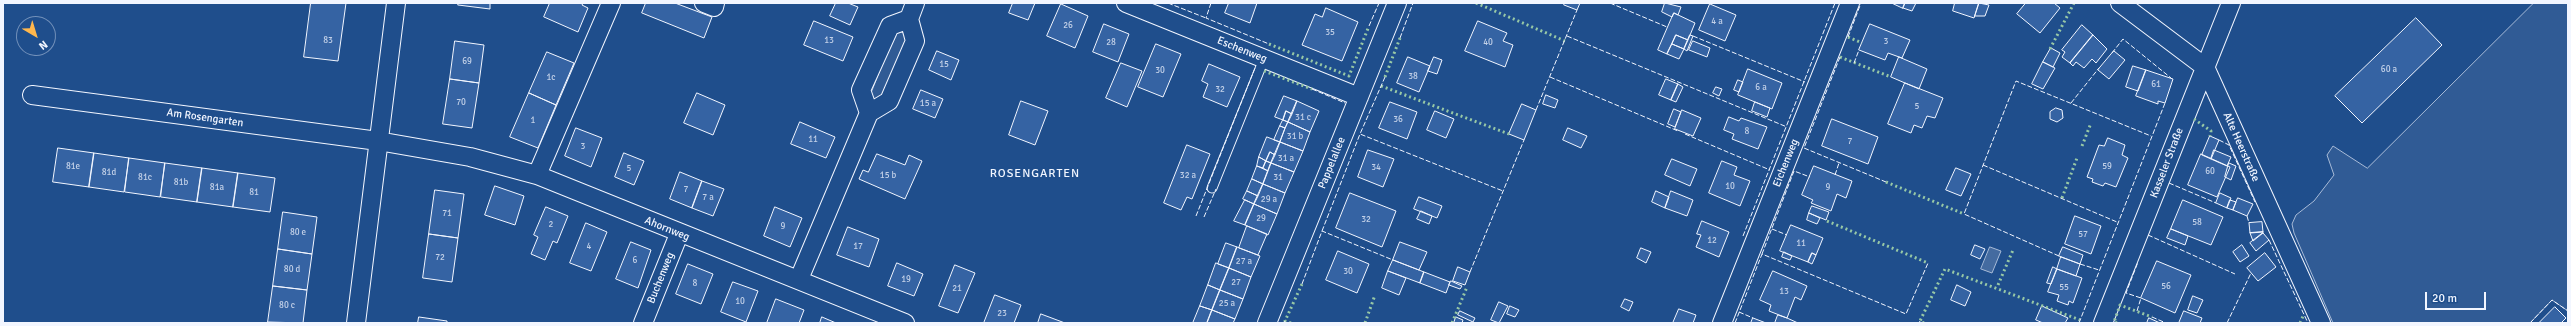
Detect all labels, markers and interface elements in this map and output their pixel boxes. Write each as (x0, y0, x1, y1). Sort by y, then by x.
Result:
north arrow (16, 16, 56, 56)
house number: 4 a (1711, 17, 1723, 27)
house number: 26 (1063, 21, 1073, 31)
house number: 35 (1325, 28, 1335, 38)
street label: Eschenweg (1215, 34, 1269, 66)
house number: 83 (323, 36, 333, 46)
house number: 13 (824, 36, 834, 46)
house number: 3 (1884, 37, 1888, 47)
text: N (36, 38, 50, 53)
house number: 28 (1106, 38, 1116, 48)
house number: 40 (1483, 38, 1493, 48)
house number: 69 (462, 57, 472, 67)
house number: 15 (939, 60, 949, 70)
house number: 60 a (2381, 65, 2397, 75)
house number: 30 (1155, 66, 1165, 76)
house number: 38 (1408, 72, 1418, 82)
house number: 1c (546, 73, 556, 83)
house number: 61 (2151, 80, 2161, 90)
house number: 6 a (1755, 83, 1767, 93)
house number: 32 (1215, 85, 1225, 95)
house number: 70 (456, 98, 466, 108)
house number: 15 a (920, 99, 936, 109)
house number: 5 (1915, 102, 1919, 112)
street label: Am Rosengarten (166, 106, 244, 130)
street label: Alte Heerstraße (2220, 110, 2262, 184)
house number: 31 c (1295, 113, 1311, 123)
house number: 36 (1393, 115, 1403, 125)
house number: 1 (531, 116, 535, 126)
street label: Kasseler Straße (2148, 126, 2186, 200)
house number: 8 (1745, 127, 1749, 137)
house number: 31 b (1287, 132, 1303, 142)
house number: 11 (808, 135, 818, 145)
street label: Pappelallee (1316, 135, 1348, 191)
street label: Eichenweg (1770, 137, 1802, 189)
house number: 7 (1848, 137, 1852, 147)
house number: 3 (581, 142, 585, 152)
house number: 31 a (1278, 154, 1294, 164)
house number: 81e (66, 162, 80, 172)
house number: 59 (2102, 162, 2112, 172)
house number: 34 (1371, 163, 1381, 173)
house number: 5 (627, 164, 631, 174)
district label: ROSENGARTEN (990, 167, 1080, 181)
house number: 60 (2205, 167, 2215, 177)
house number: 81d (102, 168, 116, 178)
house number: 15 b (880, 171, 896, 181)
house number: 32 a (1180, 171, 1196, 181)
house number: 81c (138, 173, 152, 183)
house number: 31 (1273, 173, 1283, 183)
house number: 81b (174, 178, 188, 188)
house number: 10 (1725, 182, 1735, 192)
house number: 81a (210, 183, 224, 193)
house number: 9 (1826, 183, 1830, 193)
house number: 7 (684, 185, 688, 195)
house number: 81 (249, 188, 259, 198)
house number: 7 a (702, 193, 714, 203)
house number: 29 a (1261, 195, 1277, 205)
house number: 71 (442, 209, 452, 219)
street label: Ahornweg (643, 214, 691, 244)
house number: 29 (1256, 214, 1266, 224)
house number: 32 (1361, 215, 1371, 225)
house number: 58 (2192, 218, 2202, 228)
house number: 2 (549, 220, 553, 230)
house number: 9 (781, 222, 785, 232)
house number: 80 e (290, 228, 306, 238)
house number: 57 (2078, 230, 2088, 240)
house number: 12 (1707, 236, 1717, 246)
house number: 11 (1796, 239, 1806, 249)
house number: 4 (587, 242, 591, 252)
house number: 17 (853, 242, 863, 252)
street label: Buchenweg (645, 250, 677, 306)
house number: 72 (435, 253, 445, 263)
house number: 6 (633, 256, 637, 266)
house number: 27 a (1236, 257, 1252, 267)
house number: 80 d (284, 265, 300, 275)
house number: 30 (1343, 267, 1353, 277)
house number: 19 (901, 275, 911, 285)
house number: 27 (1231, 278, 1241, 288)
house number: 8 (693, 279, 697, 289)
house number: 56 (2161, 282, 2171, 292)
house number: 55 (2059, 283, 2069, 293)
house number: 21 (952, 284, 962, 294)
scale bar (2427, 284, 2488, 310)
house number: 13 (1779, 287, 1789, 297)
text: 20 m (2432, 291, 2457, 306)
house number: 10 (735, 297, 745, 307)
house number: 25 a (1219, 299, 1235, 309)
house number: 80 c (279, 301, 295, 311)
house number: 23 (997, 309, 1007, 319)

